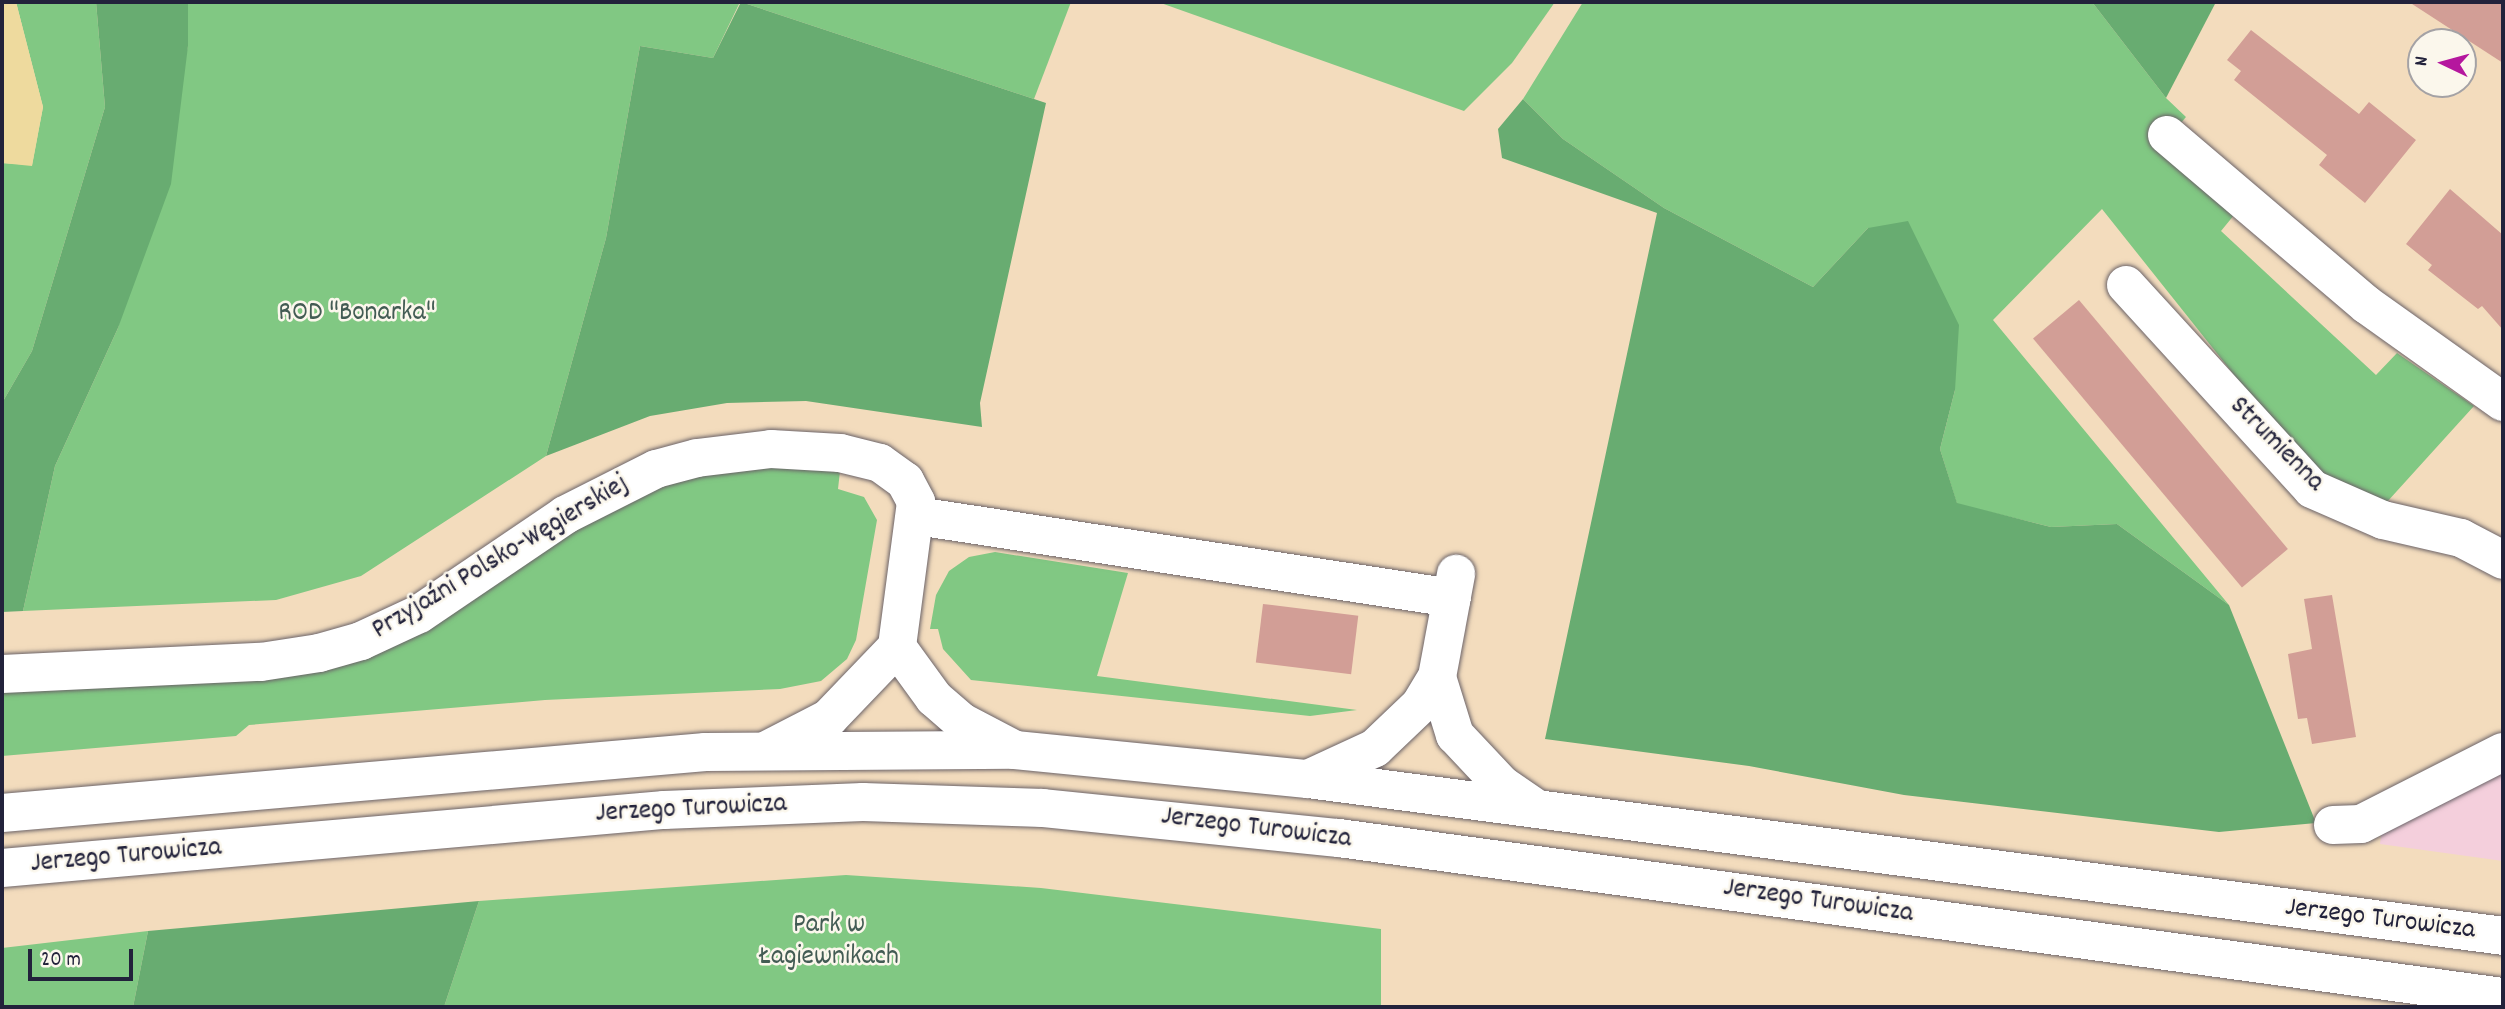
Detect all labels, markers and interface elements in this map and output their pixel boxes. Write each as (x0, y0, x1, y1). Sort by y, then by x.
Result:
north arrow (2407, 28, 2477, 98)
text: N (2409, 55, 2436, 67)
park label: ROD "Bonarka" (278, 297, 436, 331)
street label: Strumienna (2221, 390, 2331, 500)
street label: Przyjaźni Polsko-Węgierskiej (367, 468, 635, 648)
street label: Jerzego Turowicza (595, 788, 787, 832)
street label: Jerzego Turowicza (1159, 801, 1353, 857)
street label: Jerzego Turowicza (29, 832, 223, 882)
street label: Jerzego Turowicza (1721, 872, 1915, 932)
street label: Jerzego Turowicza (2283, 892, 2477, 948)
park label: Park w Łagiewnikach (759, 909, 899, 975)
scale bar (32, 936, 136, 980)
text: 20 m (41, 946, 81, 976)

